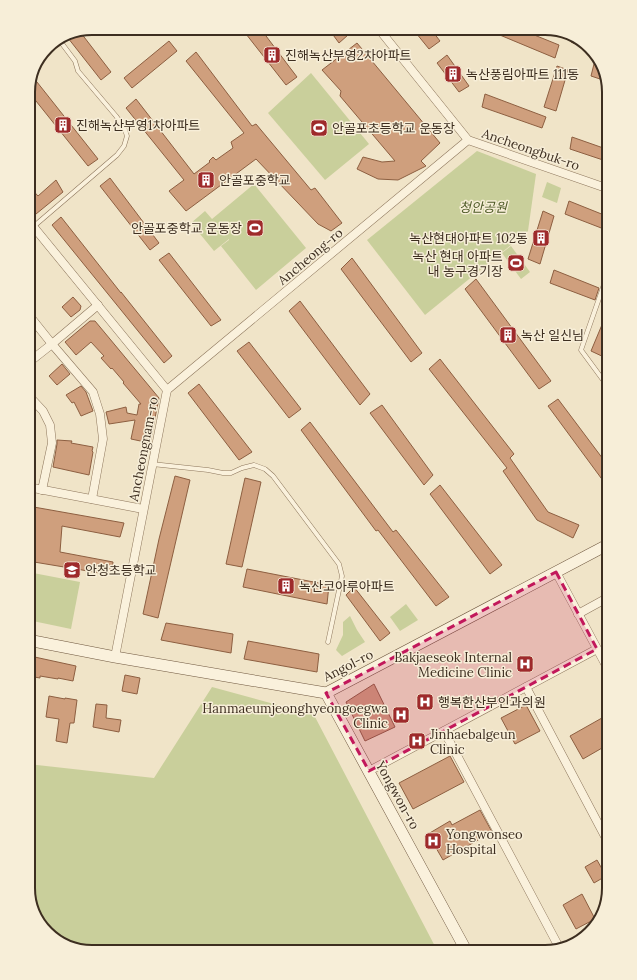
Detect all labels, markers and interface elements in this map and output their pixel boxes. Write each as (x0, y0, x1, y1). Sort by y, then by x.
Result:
building icon: 진해녹산부영2차아파트 (262, 45, 282, 65)
place label: 진해녹산부영2차아파트 (285, 47, 412, 64)
building icon: 녹산풍림아파트 111동 (443, 64, 463, 84)
place label: 녹산풍림아파트 111동 (466, 66, 579, 83)
building icon: 진해녹산부영1차아파트 (53, 115, 73, 135)
place label: 진해녹산부영1차아파트 (76, 117, 200, 134)
sports icon: 안골포초등학교 운동장 (309, 118, 329, 138)
place label: 안골포초등학교 운동장 (332, 120, 455, 137)
street label: Ancheongbuk-ro (479, 124, 582, 174)
building icon: 안골포중학교 (196, 170, 216, 190)
place label: 안골포중학교 (219, 172, 291, 189)
park label: 청안공원 (459, 199, 508, 216)
sports icon: 안골포중학교 운동장 (245, 218, 265, 238)
place label: 안골포중학교 운동장 (131, 220, 242, 237)
street label: Ancheong-ro (273, 224, 347, 289)
building icon: 녹산현대아파트 102동 (531, 228, 551, 248)
place label: 녹산현대아파트 102동 (409, 230, 528, 247)
place label: 녹산 현대 아파트 내 농구경기장 (412, 248, 503, 280)
sports icon: 녹산 현대 아파트 내 농구경기장 (506, 253, 526, 273)
building icon: 녹산 일신님 (498, 325, 518, 345)
place label: 녹산 일신님 (521, 327, 584, 344)
street label: Ancheongnam-ro (125, 395, 162, 504)
school or university icon: 안청초등학교 (62, 560, 82, 580)
place label: 안청초등학교 (85, 562, 157, 579)
building icon: 녹산코아루아파트 (276, 576, 296, 596)
place label: 녹산코아루아파트 (299, 578, 395, 595)
street label: Angol-ro (320, 645, 376, 686)
place label: Bakjaeseok Internal Medicine Clinic (394, 649, 512, 681)
hospital icon: Bakjaeseok Internal Medicine Clinic (515, 654, 535, 674)
hospital icon: 행복한산부인과의원 (415, 692, 435, 712)
place label: 행복한산부인과의원 (438, 694, 546, 711)
place label: Hanmaeumjeonghyeongoegwa Clinic (202, 700, 388, 732)
hospital icon: Hanmaeumjeonghyeongoegwa Clinic (391, 705, 411, 725)
place label: Jinhaebalgeun Clinic (429, 726, 516, 758)
hospital icon: Jinhaebalgeun Clinic (407, 731, 427, 751)
street label: Yongwon-ro (371, 757, 423, 833)
place label: Yongwonseo Hospital (445, 826, 523, 858)
hospital icon: Yongwonseo Hospital (423, 831, 443, 851)

